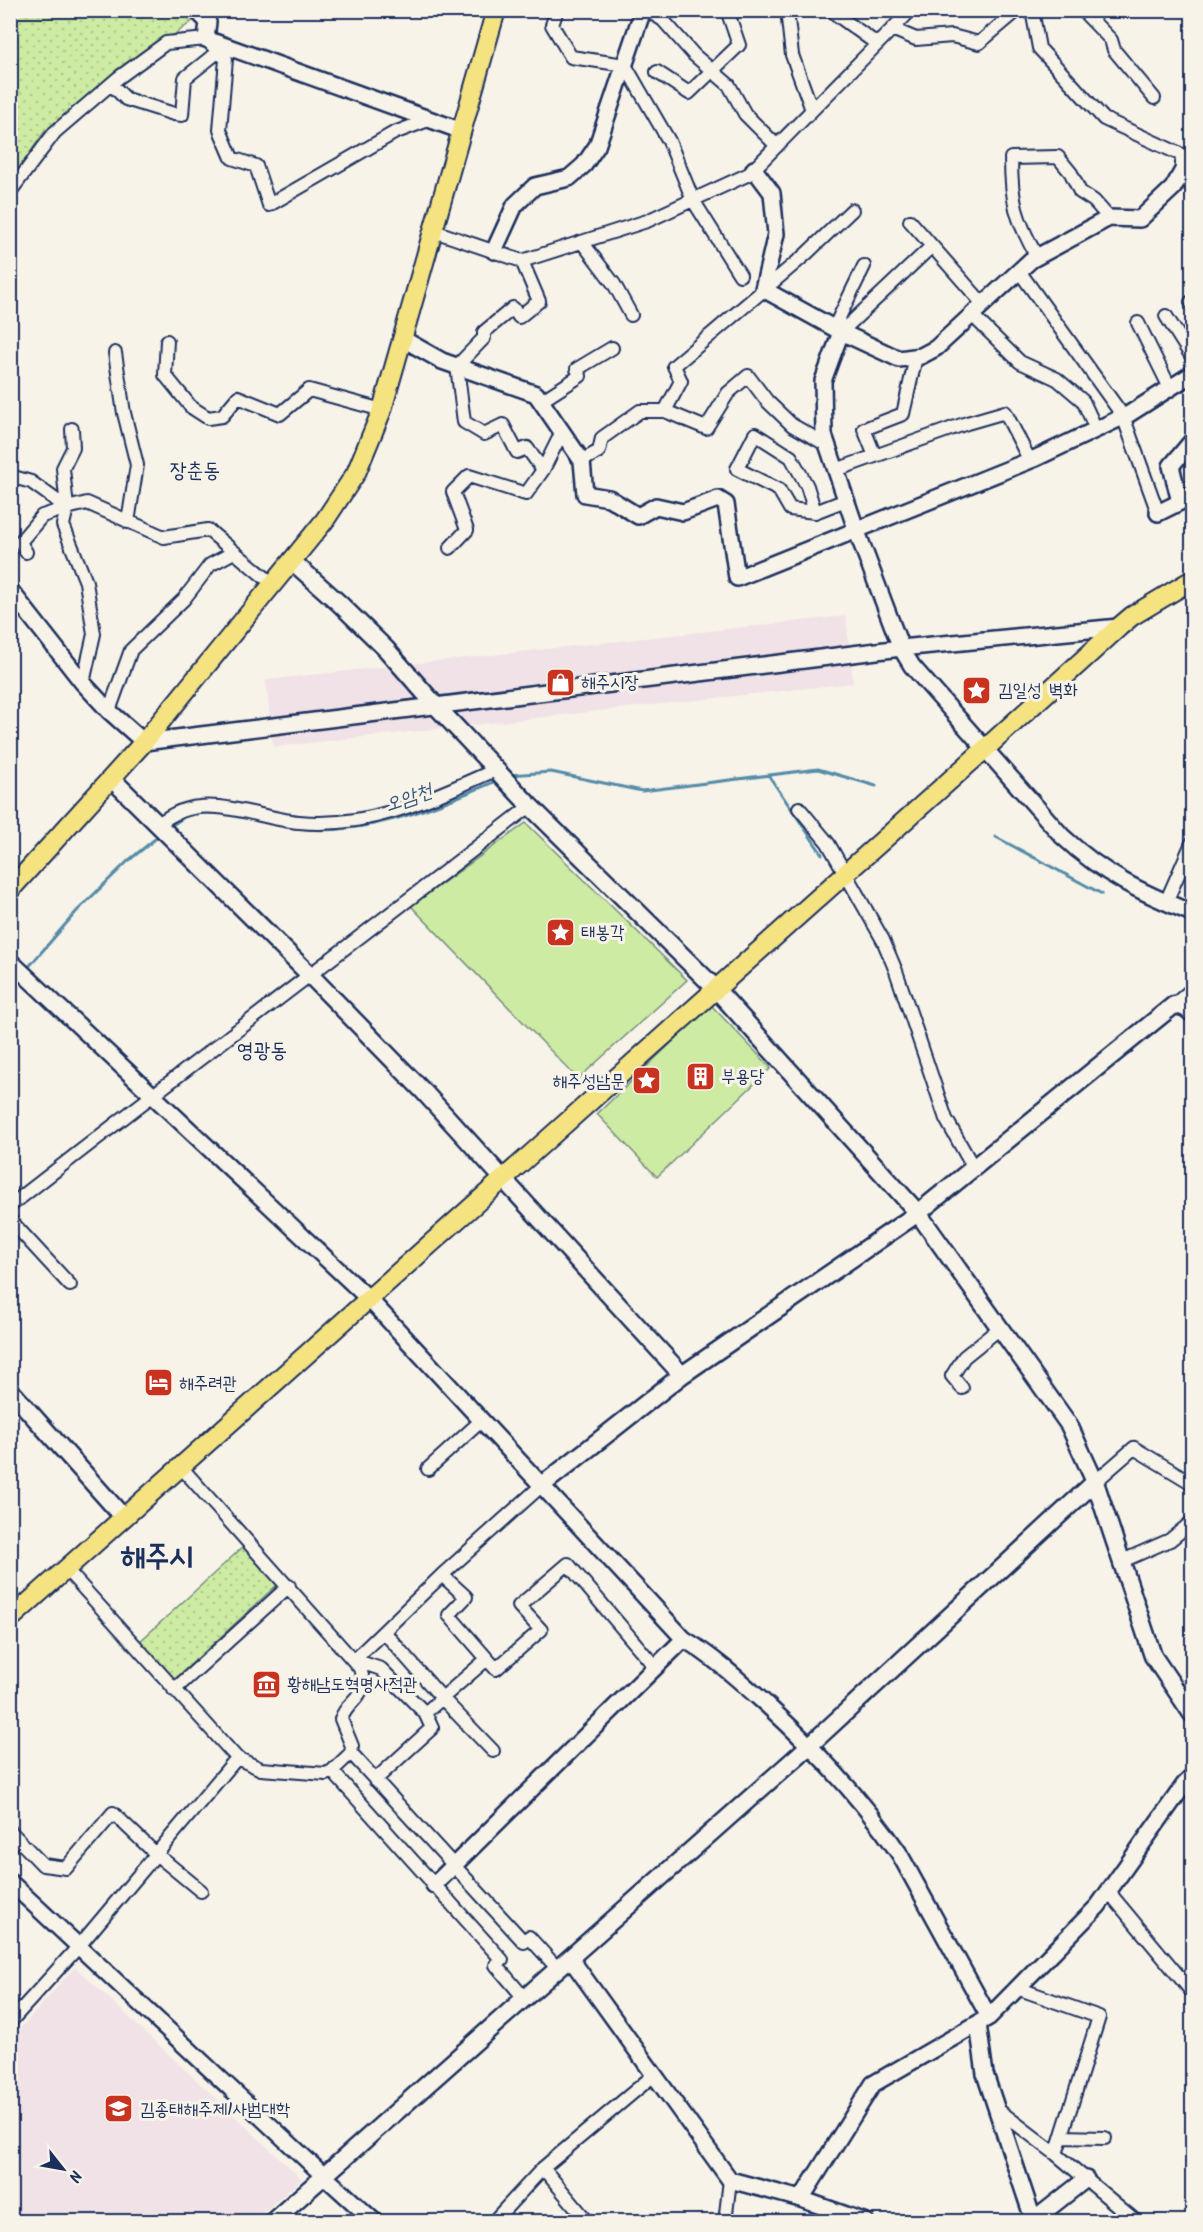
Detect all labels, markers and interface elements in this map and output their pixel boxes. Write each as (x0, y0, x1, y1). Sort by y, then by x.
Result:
district label: 장춘동 (170, 455, 220, 488)
shop icon: 해주시장 (544, 666, 576, 698)
place label: 해주시장 (581, 669, 639, 698)
place icon: 김일성 벽화 (961, 674, 993, 706)
place label: 김일성 벽화 (998, 677, 1078, 706)
water label: 오암천 (381, 775, 438, 822)
place icon: 태봉각 (544, 916, 576, 948)
place label: 태봉각 (581, 919, 625, 948)
district label: 영광동 (237, 1035, 287, 1068)
building icon: 부용당 (684, 1060, 716, 1092)
place label: 부용당 (721, 1063, 765, 1092)
place icon: 해주성남문 (630, 1065, 662, 1097)
place label: 해주성남문 (553, 1068, 625, 1097)
hotel icon: 해주려관 (142, 1367, 174, 1399)
place label: 해주려관 (179, 1370, 237, 1399)
district label: 해주시 (121, 1534, 193, 1582)
museum icon: 황해남도혁명사적관 (250, 1668, 282, 1700)
place label: 황해남도혁명사적관 (287, 1671, 417, 1700)
school or university icon: 김종태해주제1사범대학 (103, 2093, 135, 2125)
place label: 김종태해주제1사범대학 (140, 2096, 291, 2125)
north arrow (33, 2139, 93, 2199)
text: N (61, 2165, 88, 2187)

